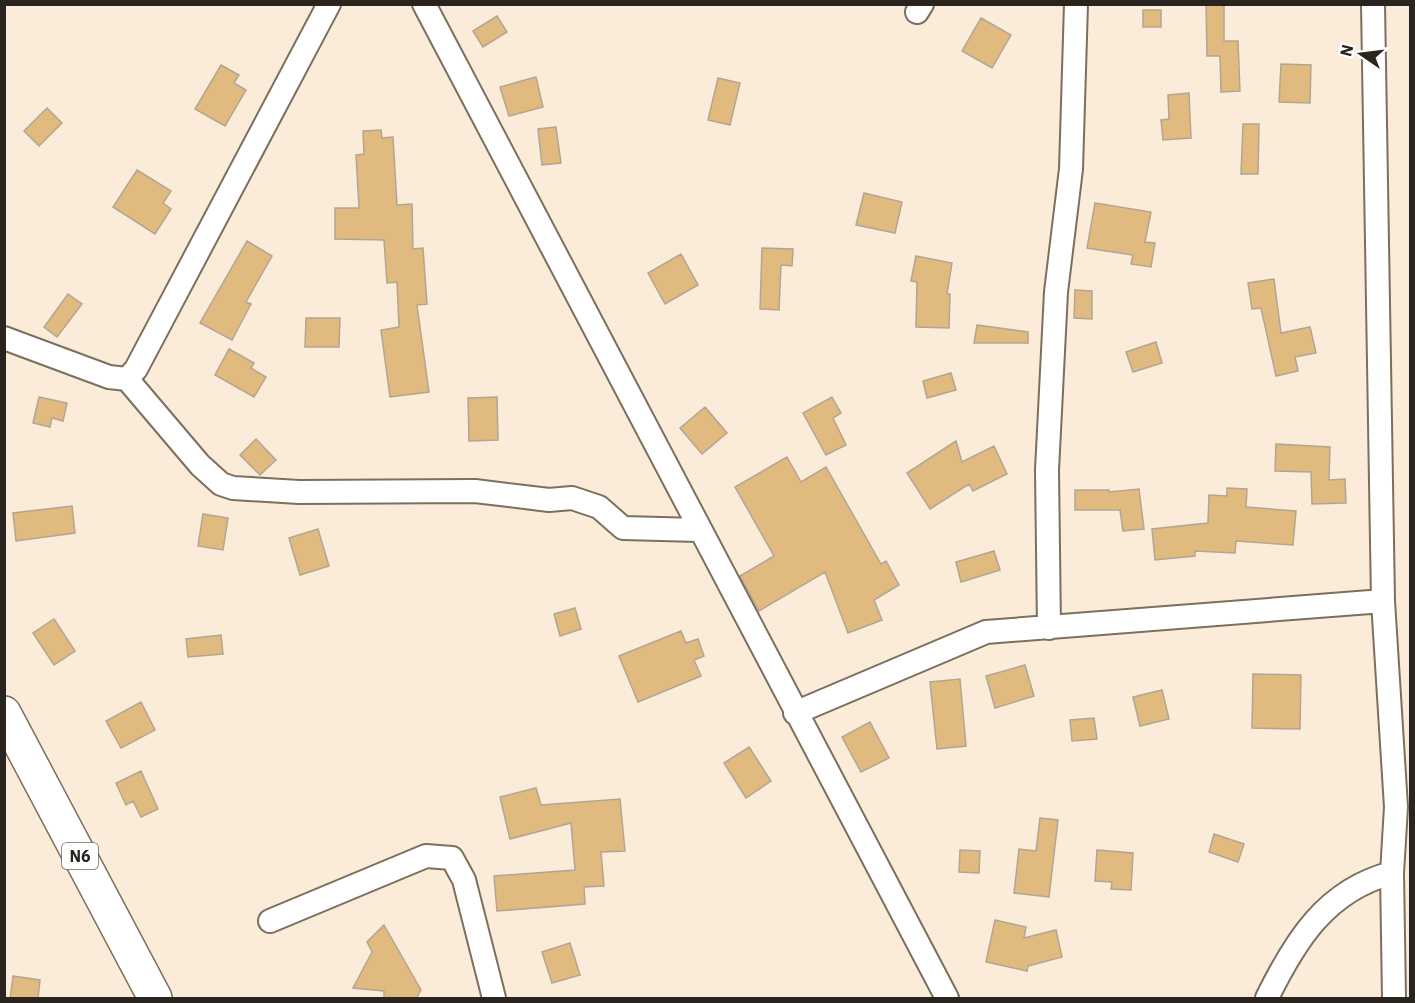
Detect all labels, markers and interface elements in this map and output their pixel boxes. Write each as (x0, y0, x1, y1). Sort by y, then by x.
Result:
north arrow (1331, 24, 1391, 84)
text: N (1335, 42, 1358, 58)
road number: N6 (62, 843, 98, 869)

